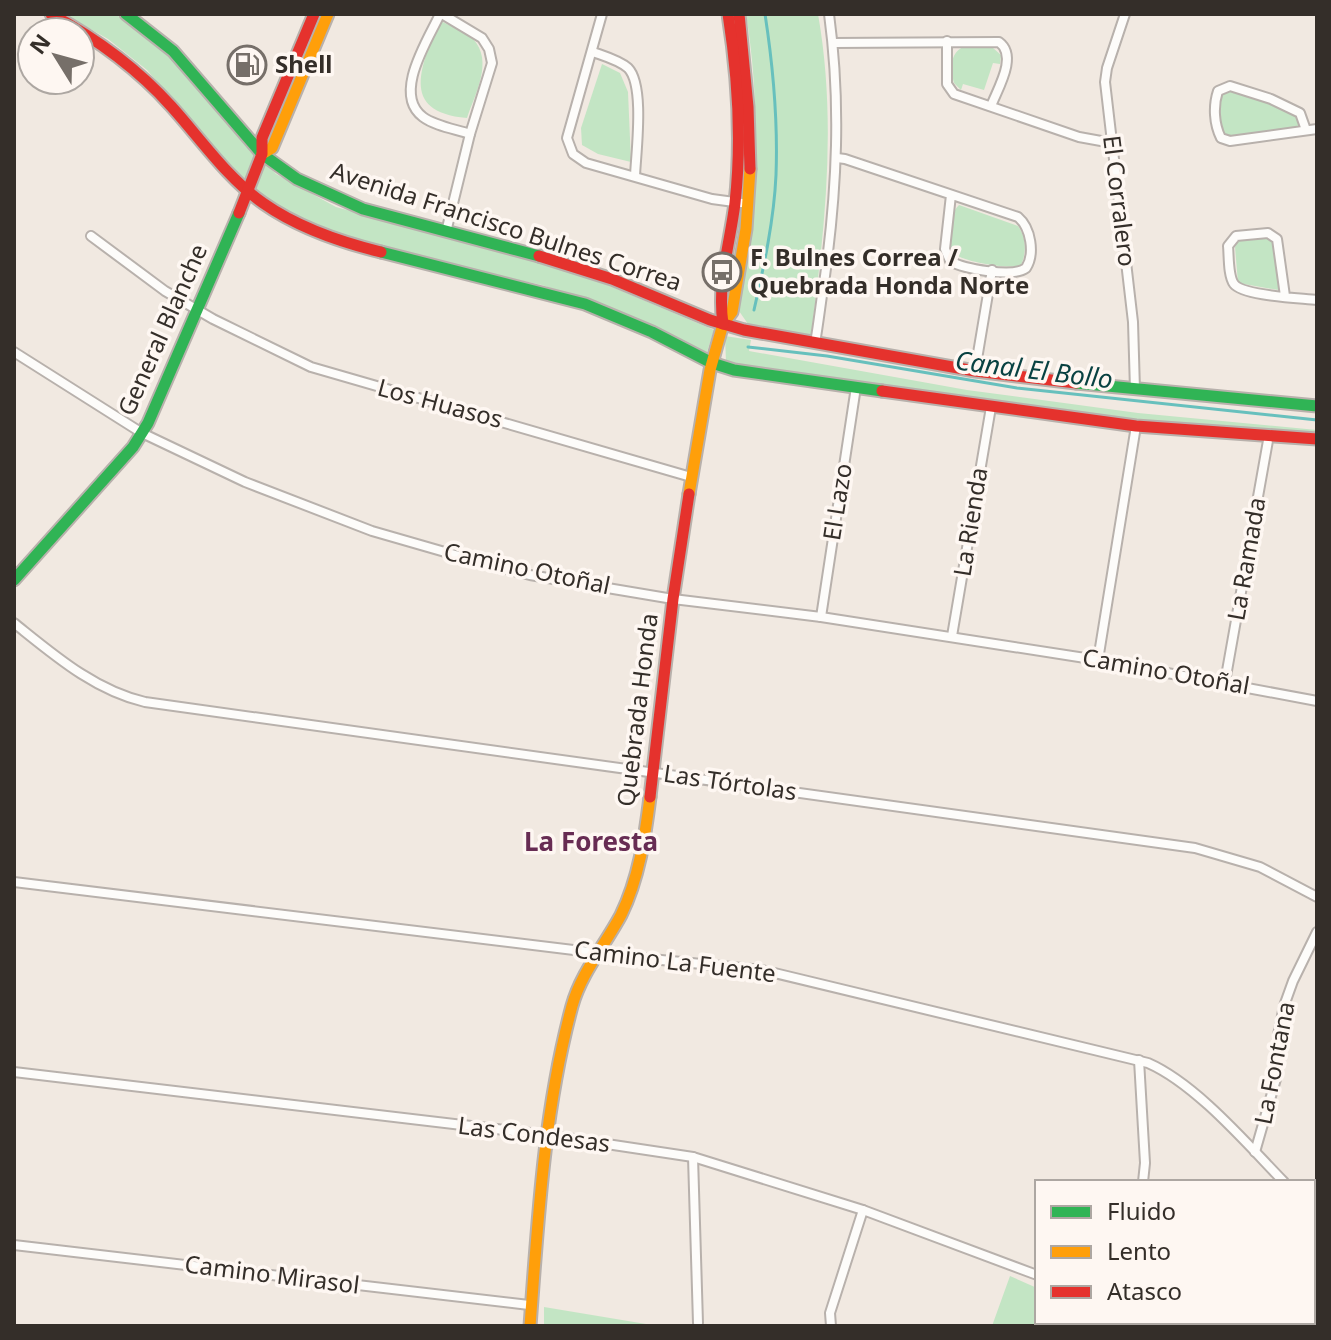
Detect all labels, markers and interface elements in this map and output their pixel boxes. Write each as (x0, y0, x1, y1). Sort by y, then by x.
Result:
north arrow (16, 16, 96, 96)
text: N (22, 27, 57, 60)
fuel station icon: Shell (226, 44, 268, 86)
place label: Shell (275, 47, 332, 80)
street label: El Corralero (1096, 133, 1145, 268)
street label: Avenida Francisco Bulnes Correa (327, 153, 686, 298)
street label: General Blanche (109, 238, 214, 420)
place label: F. Bulnes Correa / Quebrada Honda Norte (750, 240, 1029, 301)
bus stop icon: F. Bulnes Correa / Quebrada Honda Norte (701, 251, 743, 293)
water label: Canal El Bollo (953, 341, 1115, 397)
street label: Los Huasos (374, 370, 507, 435)
street label: El Lazo (814, 461, 859, 543)
street label: La Rienda (945, 465, 994, 579)
street label: La Ramada (1218, 494, 1273, 623)
street label: Camino Otoñal (441, 534, 614, 601)
street label: Quebrada Honda (608, 611, 665, 808)
street label: Camino Otoñal (1080, 640, 1252, 701)
street label: Las Tórtolas (661, 756, 799, 807)
district label: La Foresta (524, 823, 658, 859)
street label: Camino La Fuente (572, 932, 778, 989)
street label: La Fontana (1245, 998, 1302, 1127)
street label: Las Condesas (456, 1108, 612, 1159)
legend (1035, 1180, 1315, 1324)
text: Fluido (1107, 1194, 1176, 1227)
text: Lento (1107, 1234, 1171, 1267)
street label: Camino Mirasol (183, 1246, 361, 1301)
text: Atasco (1107, 1274, 1182, 1307)

